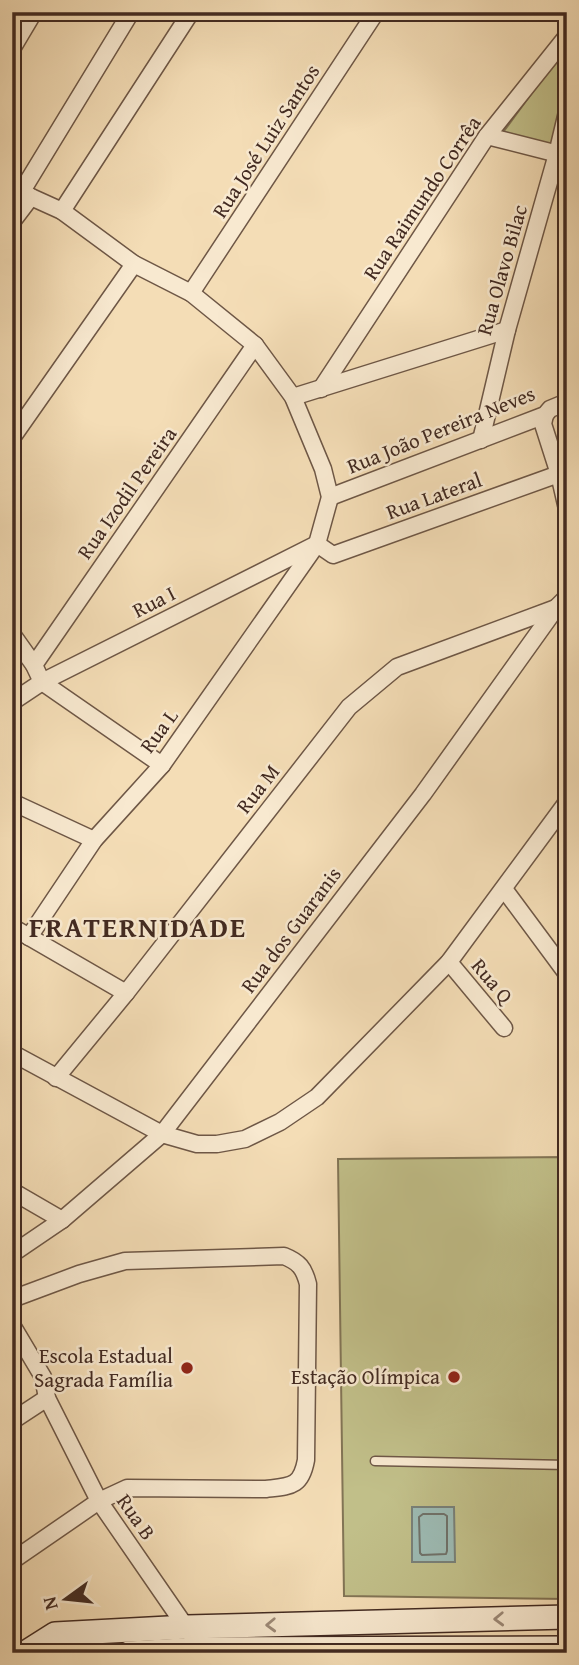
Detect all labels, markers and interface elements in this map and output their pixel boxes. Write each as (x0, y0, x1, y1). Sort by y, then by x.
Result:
street label: Rua José Luiz Santos (204, 58, 327, 224)
street label: Rua Raimundo Corrêa (355, 109, 488, 286)
street label: Rua Olavo Bilac (468, 201, 535, 339)
street label: Rua João Pereira Neves (342, 378, 540, 481)
street label: Rua Izodil Pereira (69, 420, 184, 565)
street label: Rua Lateral (382, 464, 486, 527)
street label: Rua I (127, 578, 181, 625)
street label: Rua L (132, 702, 185, 759)
street label: Rua M (228, 757, 287, 820)
street label: Rua dos Guaranis (233, 860, 348, 999)
district label: FRATERNIDADE (29, 906, 247, 947)
street label: Rua Q (464, 951, 521, 1011)
place label: Escola Estadual Sagrada Família (34, 1340, 173, 1395)
marker: Escola Estadual Sagrada Família (179, 1360, 195, 1376)
place label: Estação Olímpica (291, 1361, 440, 1392)
marker: Estação Olímpica (446, 1369, 462, 1385)
street label: Rua B (109, 1487, 163, 1546)
north arrow (32, 1564, 102, 1634)
text: N (34, 1593, 65, 1613)
one-way arrow (493, 1611, 504, 1626)
one-way arrow (265, 1617, 276, 1632)

